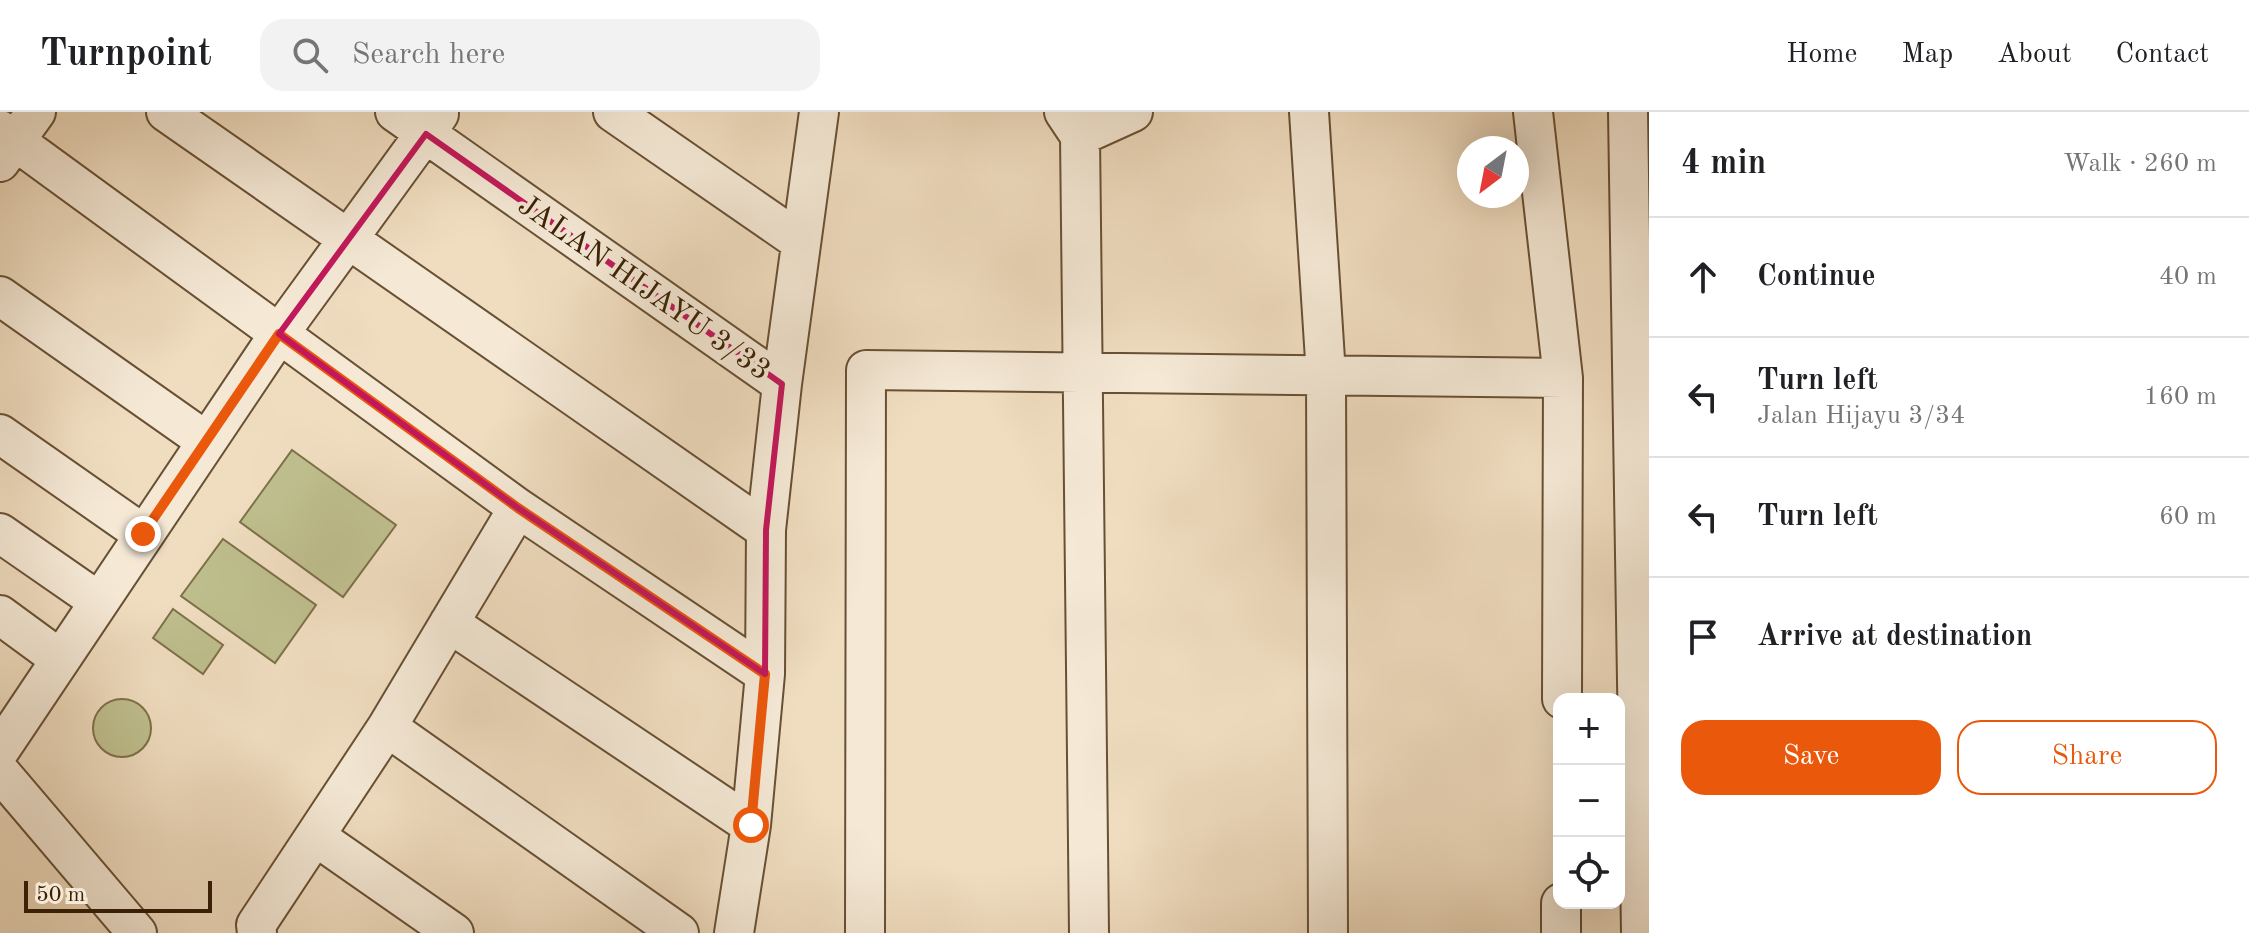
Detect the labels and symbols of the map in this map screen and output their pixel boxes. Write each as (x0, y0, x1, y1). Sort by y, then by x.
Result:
north arrow (1457, 136, 1529, 208)
street label: JALAN HIJAYU 3/33 (512, 190, 775, 387)
route end (125, 516, 161, 552)
route start (733, 807, 769, 843)
scale bar (24, 877, 212, 913)

